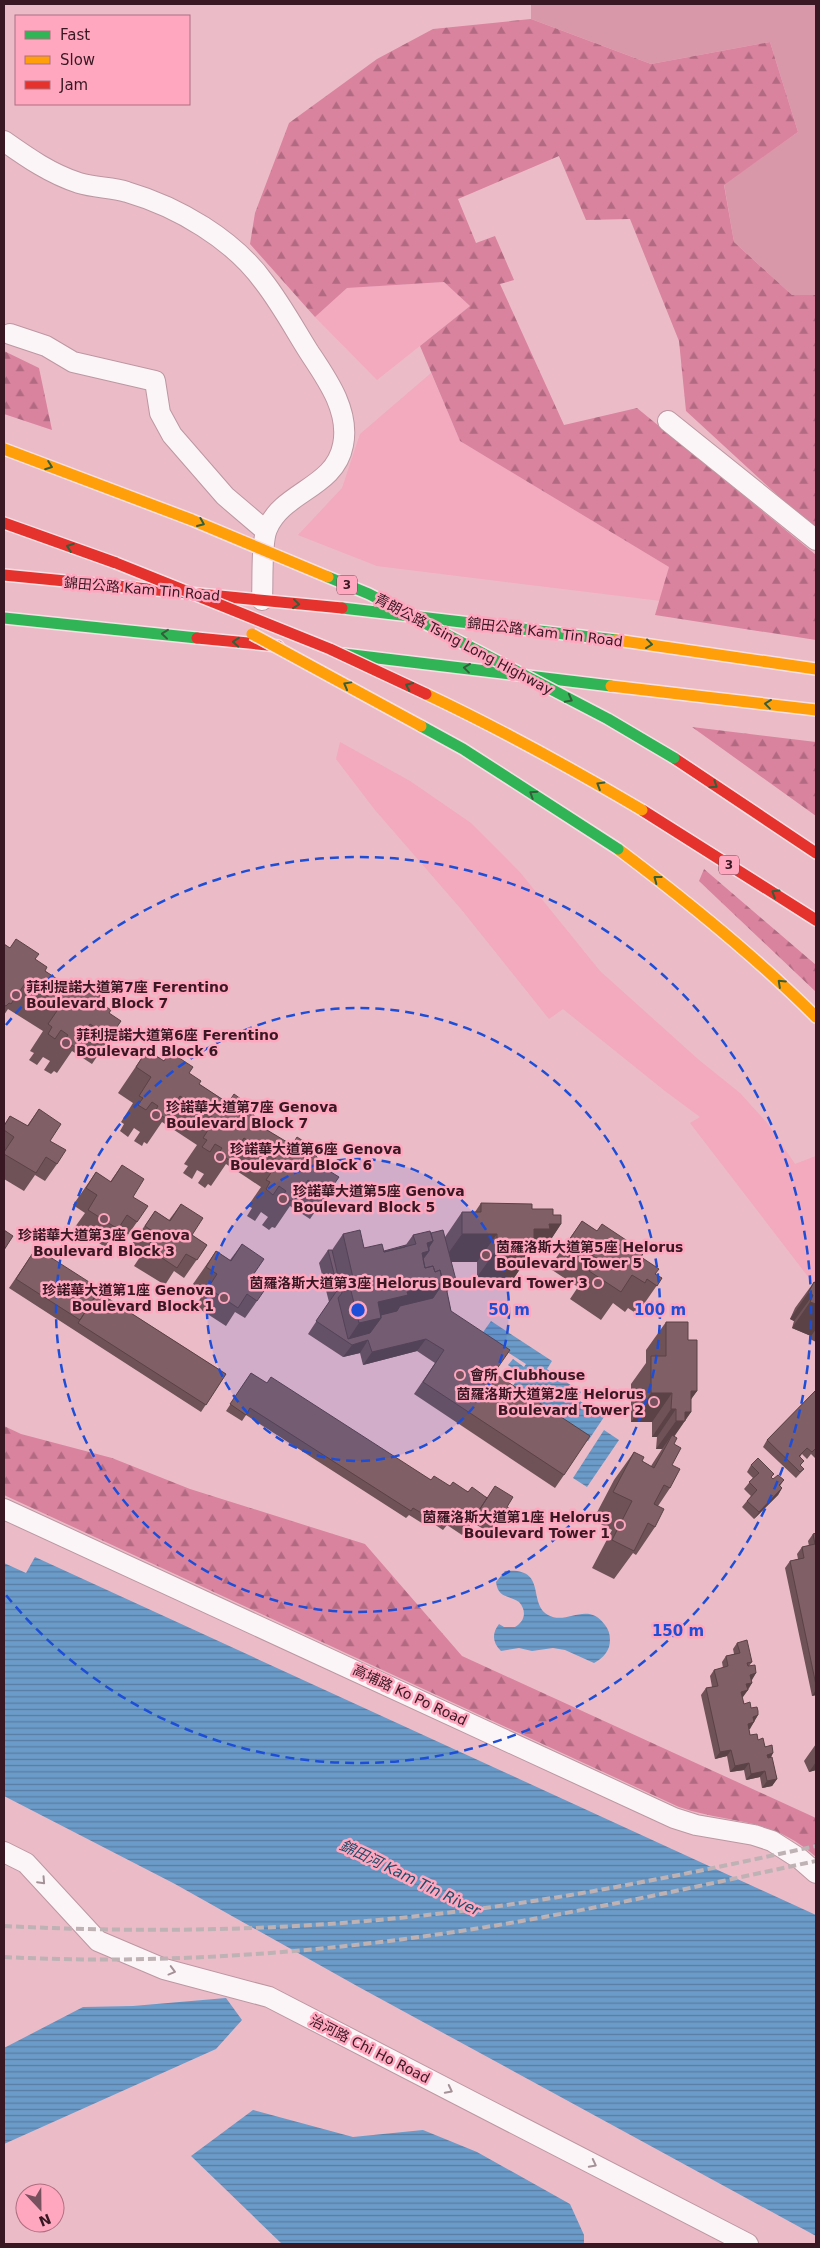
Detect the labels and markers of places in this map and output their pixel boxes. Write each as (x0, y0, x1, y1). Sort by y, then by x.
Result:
place label: 菲利提諾大道第7座 Ferentino Boulevard Block 7 (26, 979, 229, 1011)
marker: 菲利提諾大道第7座 Ferentino Boulevard Block 7 (10, 989, 22, 1001)
place label: 菲利提諾大道第6座 Ferentino Boulevard Block 6 (76, 1027, 279, 1059)
marker: 菲利提諾大道第6座 Ferentino Boulevard Block 6 (60, 1037, 72, 1049)
place label: 珍諾華大道第7座 Genova Boulevard Block 7 (166, 1099, 338, 1131)
marker: 珍諾華大道第7座 Genova Boulevard Block 7 (150, 1109, 162, 1121)
place label: 珍諾華大道第6座 Genova Boulevard Block 6 (230, 1141, 402, 1173)
marker: 珍諾華大道第6座 Genova Boulevard Block 6 (214, 1151, 226, 1163)
place label: 珍諾華大道第5座 Genova Boulevard Block 5 (293, 1183, 465, 1215)
marker: 珍諾華大道第5座 Genova Boulevard Block 5 (277, 1193, 289, 1205)
marker: 珍諾華大道第3座 Genova Boulevard Block 3 (98, 1213, 110, 1225)
place label: 珍諾華大道第3座 Genova Boulevard Block 3 (18, 1227, 190, 1259)
place label: 茵羅洛斯大道第5座 Helorus Boulevard Tower 5 (496, 1239, 683, 1271)
marker: 茵羅洛斯大道第5座 Helorus Boulevard Tower 5 (480, 1249, 492, 1261)
place label: 茵羅洛斯大道第3座 Helorus Boulevard Tower 3 (249, 1275, 588, 1291)
marker: 茵羅洛斯大道第3座 Helorus Boulevard Tower 3 (592, 1277, 604, 1289)
place label: 珍諾華大道第1座 Genova Boulevard Block 1 (42, 1282, 214, 1314)
marker: 珍諾華大道第1座 Genova Boulevard Block 1 (218, 1292, 230, 1304)
centre of rings (349, 1301, 367, 1319)
place label: 會所 Clubhouse (470, 1367, 585, 1383)
marker: 會所 Clubhouse (454, 1369, 466, 1381)
place label: 茵羅洛斯大道第2座 Helorus Boulevard Tower 2 (457, 1386, 644, 1418)
marker: 茵羅洛斯大道第2座 Helorus Boulevard Tower 2 (648, 1396, 660, 1408)
place label: 茵羅洛斯大道第1座 Helorus Boulevard Tower 1 (423, 1509, 610, 1541)
marker: 茵羅洛斯大道第1座 Helorus Boulevard Tower 1 (614, 1519, 626, 1531)

